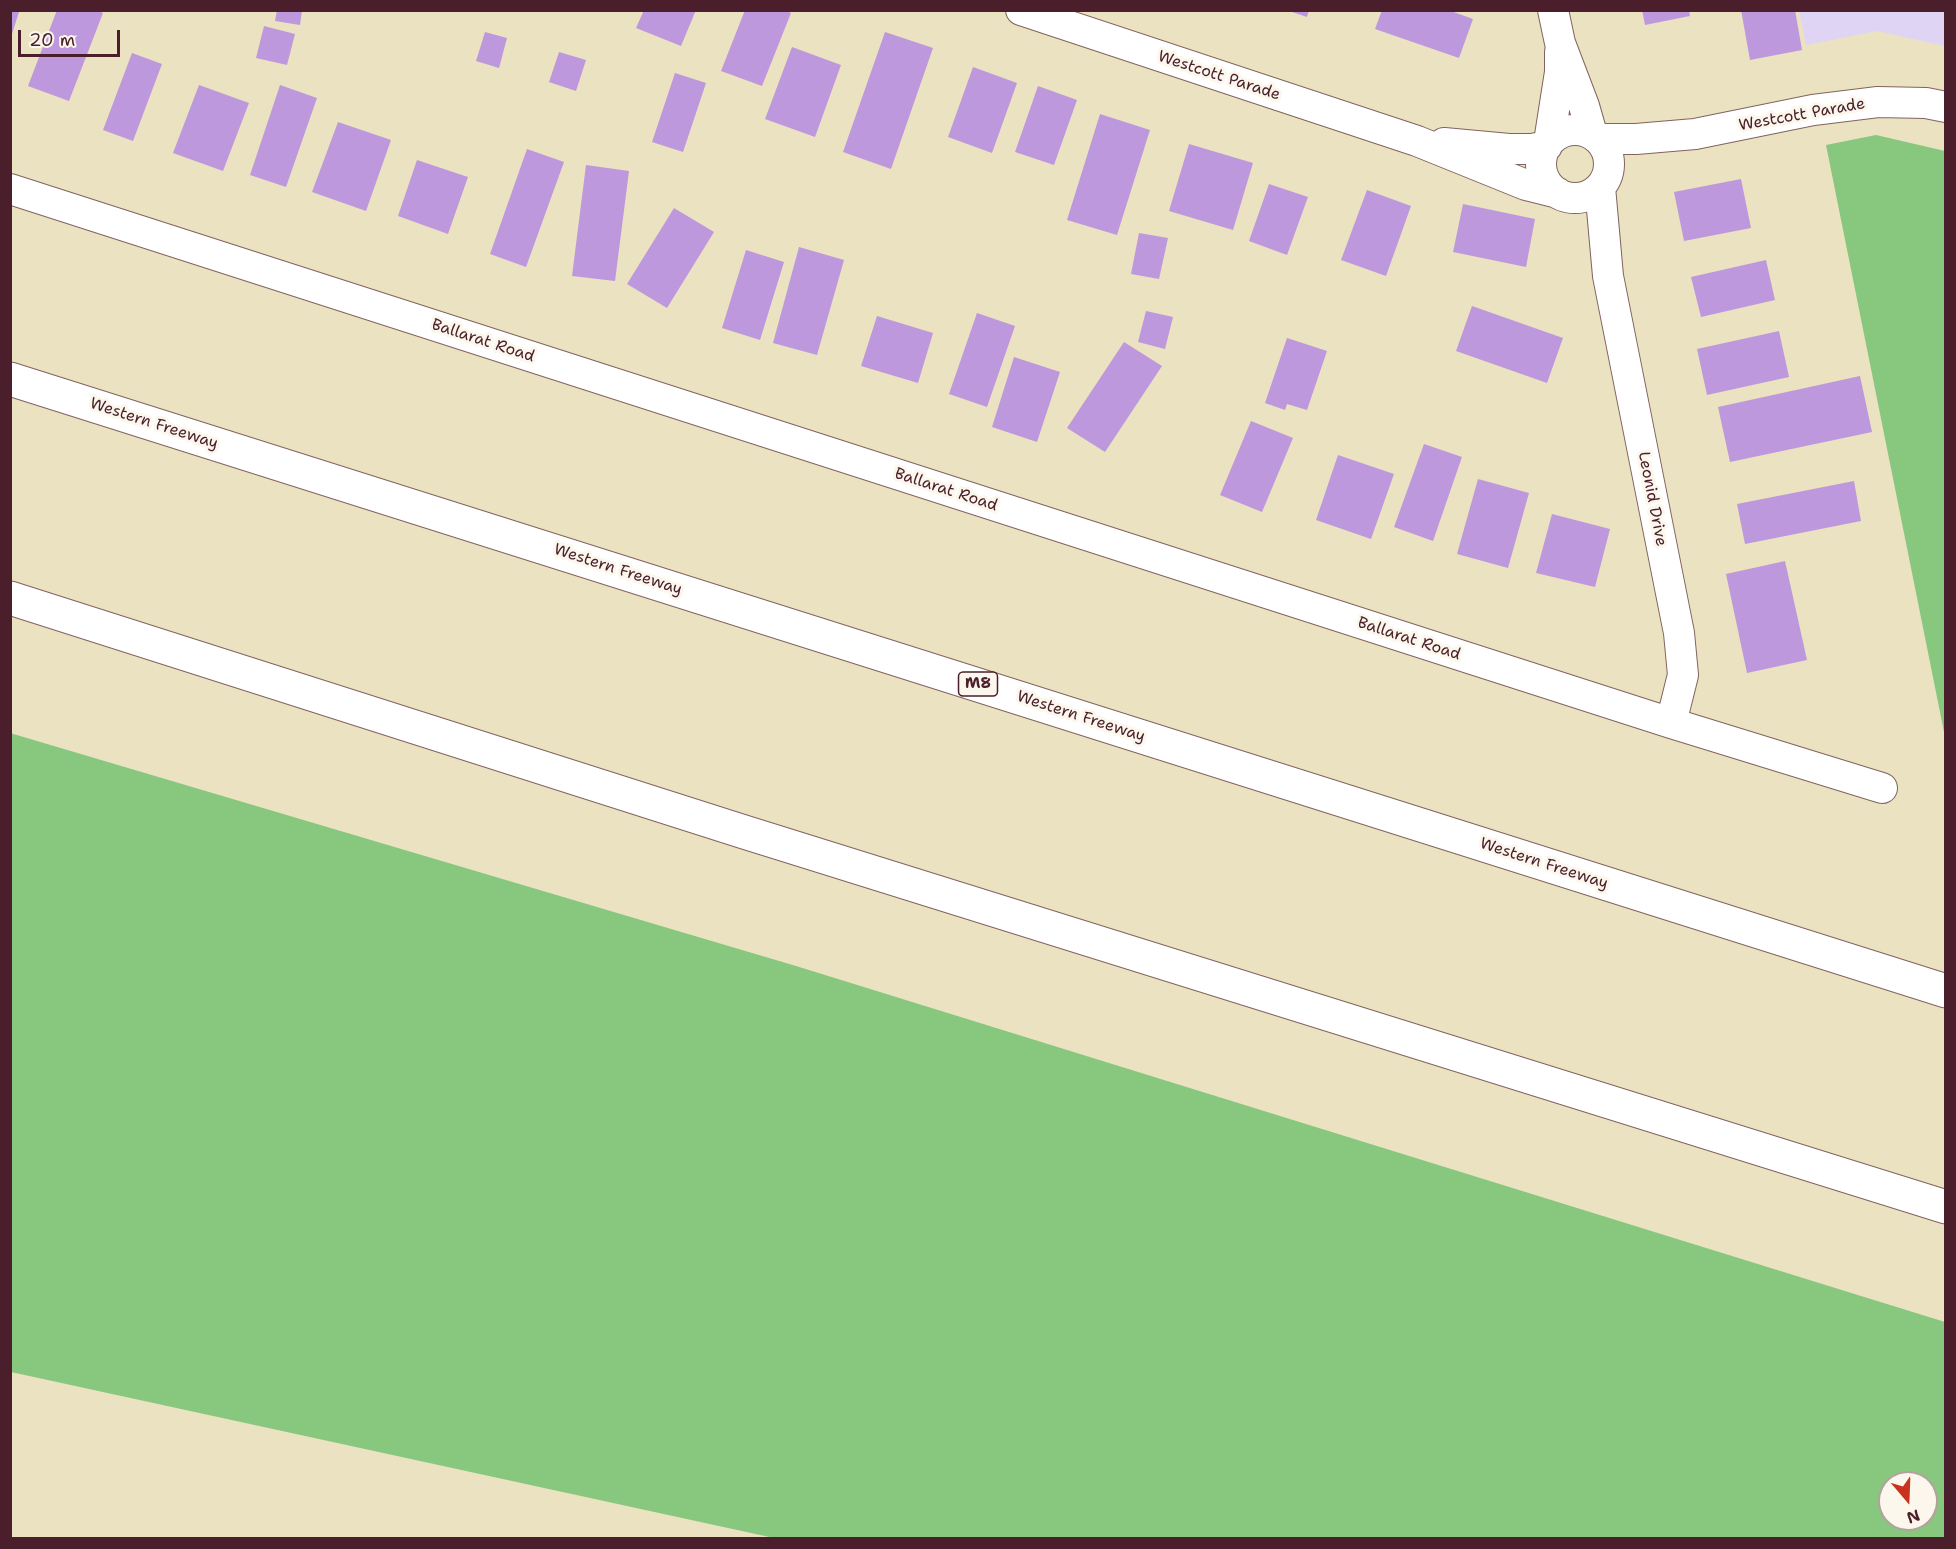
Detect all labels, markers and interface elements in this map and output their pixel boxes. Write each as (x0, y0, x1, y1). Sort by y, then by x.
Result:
scale bar (21, 18, 123, 56)
text: 20 m (29, 28, 75, 52)
street label: Westcott Parade (1155, 47, 1283, 105)
street label: Westcott Parade (1737, 94, 1867, 136)
street label: Ballarat Road (429, 315, 537, 367)
street label: Western Freeway (87, 394, 221, 454)
street label: Leonid Drive (1633, 450, 1671, 548)
street label: Ballarat Road (892, 464, 1000, 516)
street label: Western Freeway (551, 540, 685, 600)
street label: Ballarat Road (1355, 613, 1463, 665)
road number: M8 (958, 672, 998, 696)
street label: Western Freeway (1014, 687, 1148, 747)
street label: Western Freeway (1477, 834, 1611, 894)
north arrow (1878, 1471, 1938, 1531)
text: N (1904, 1505, 1923, 1529)

